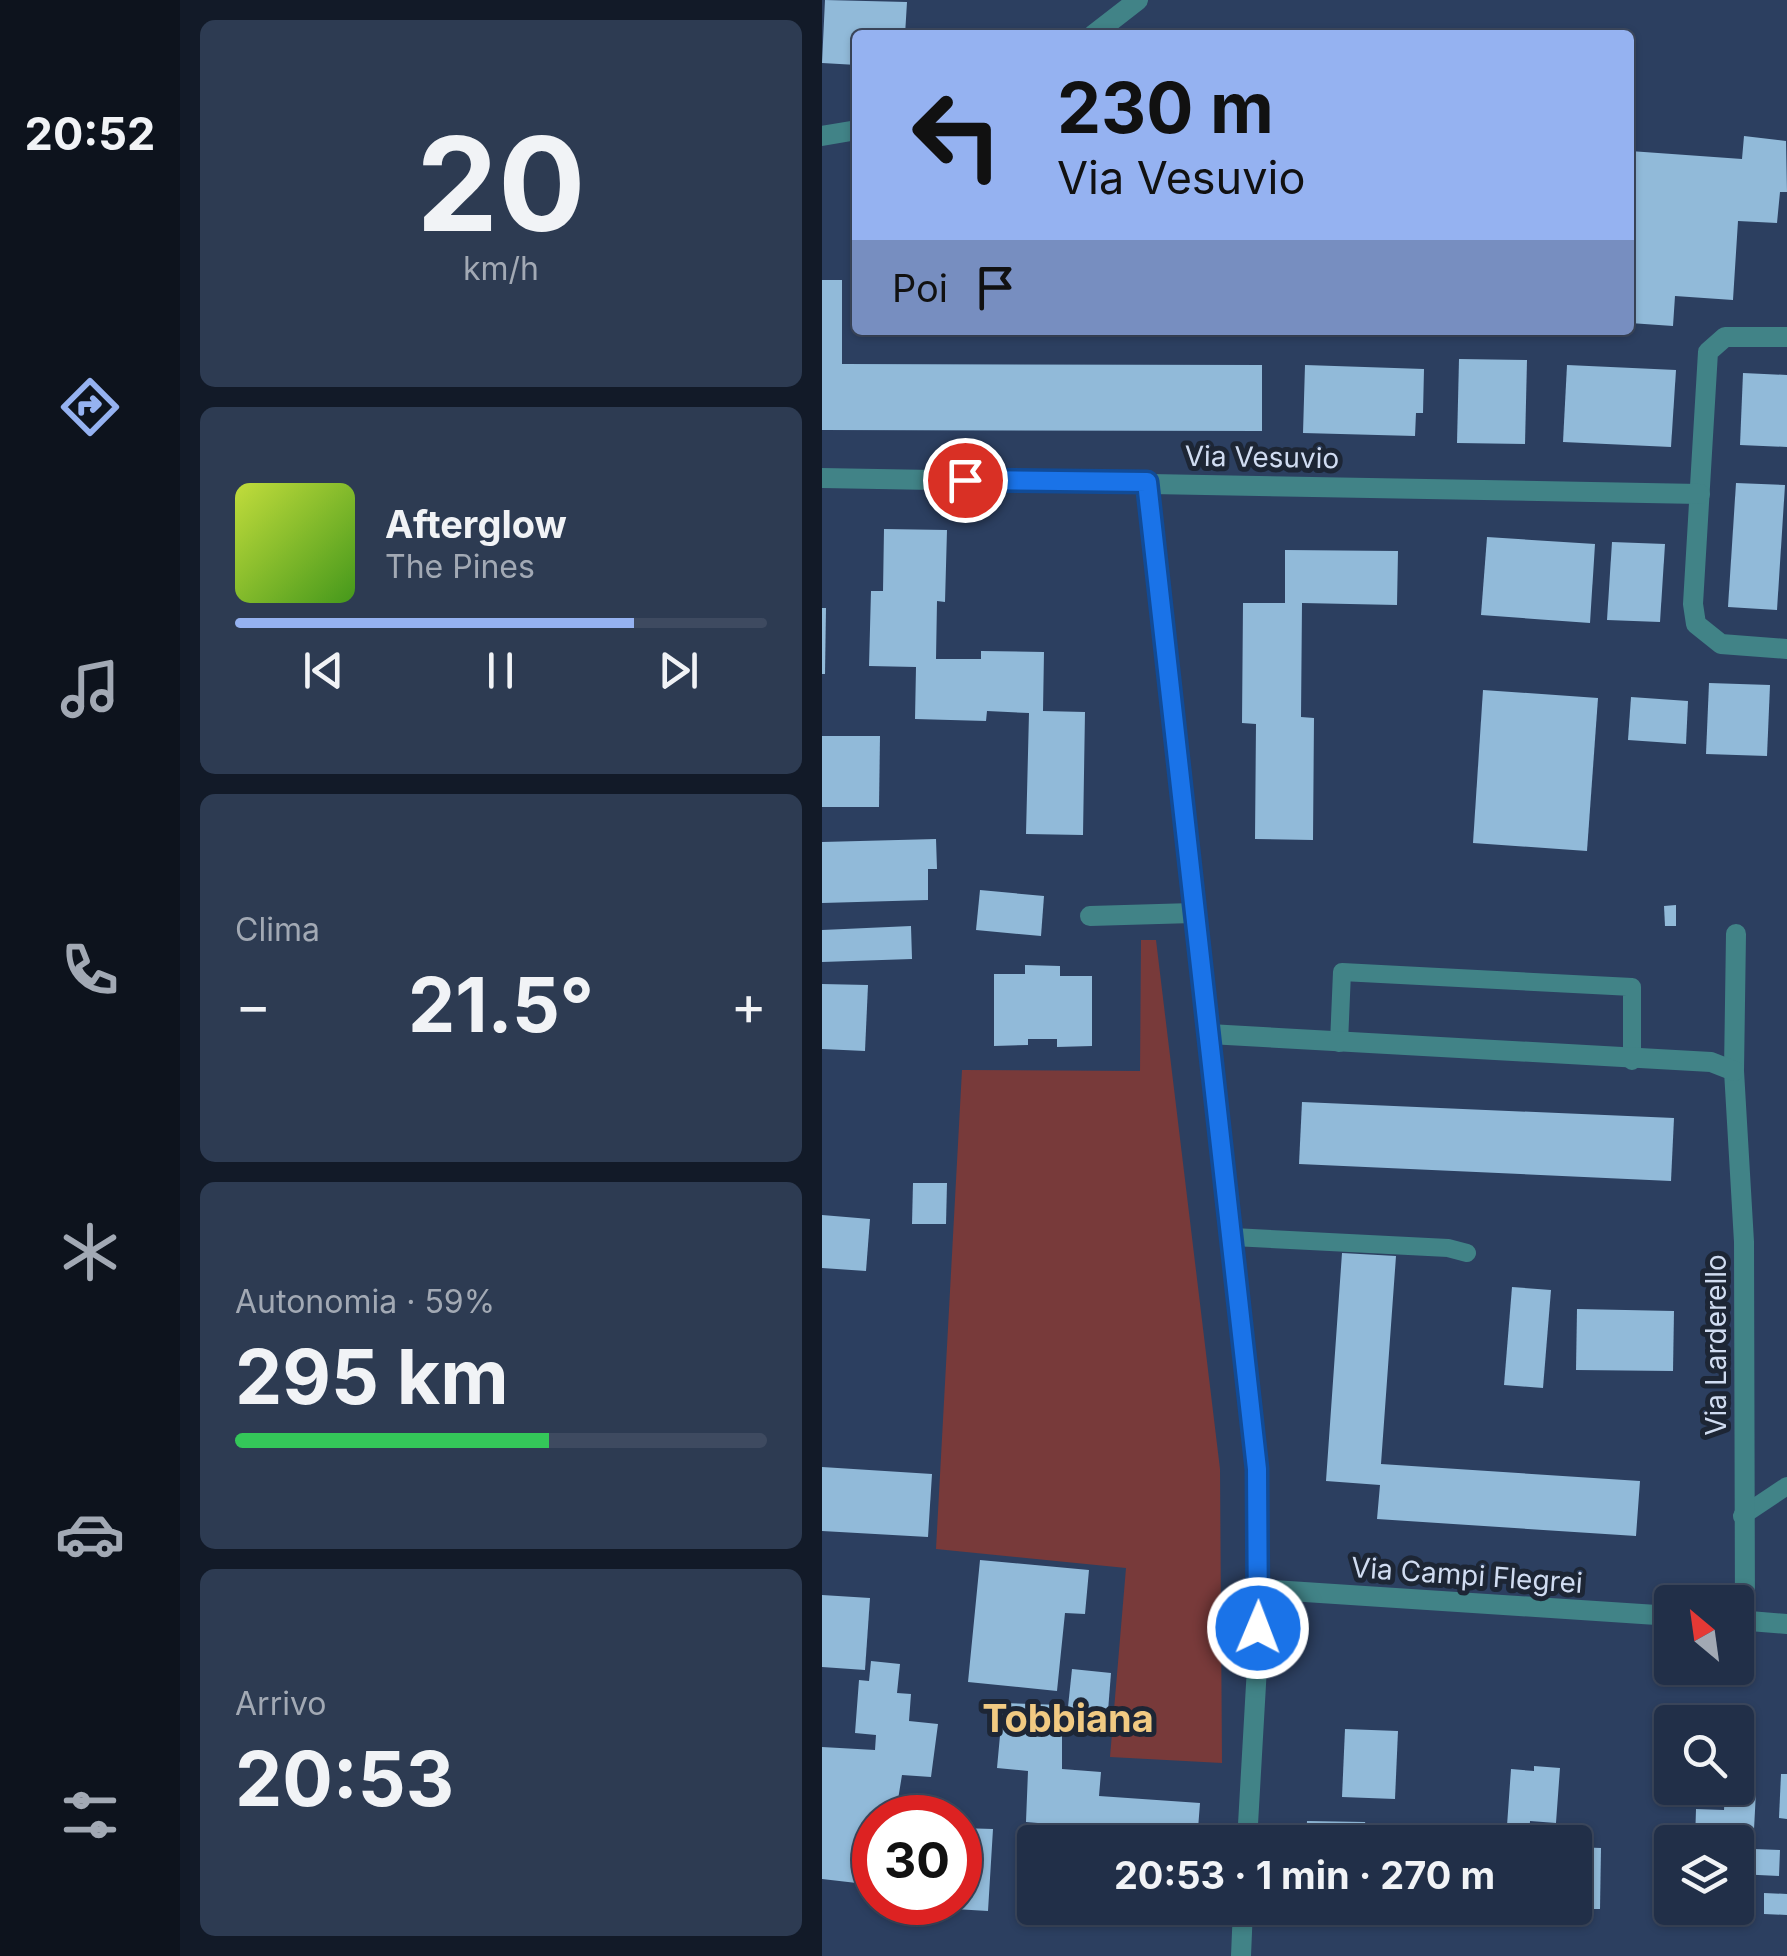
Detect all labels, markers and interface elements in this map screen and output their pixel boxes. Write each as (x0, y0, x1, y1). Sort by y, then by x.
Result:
text: 230 m (1057, 65, 1274, 150)
icon: left (892, 70, 1022, 200)
text: 20 (416, 105, 586, 262)
text: 20:52 (25, 106, 155, 161)
text: Via Vesuvio (1057, 150, 1305, 205)
text: km/h (463, 249, 539, 288)
icon: arrive (968, 260, 1023, 315)
text: Poi (892, 265, 948, 311)
icon: directions (55, 372, 125, 442)
pin (923, 438, 1008, 523)
street label: Via Vesuvio (1184, 439, 1340, 475)
icon: arrive (938, 453, 993, 508)
text: Afterglow (385, 501, 567, 547)
text: The Pines (385, 547, 535, 586)
icon: previous (296, 643, 351, 698)
icon: pause (473, 643, 528, 698)
icon: next (651, 643, 706, 698)
icon: music (55, 654, 125, 724)
text: Clima (235, 910, 320, 949)
icon: phone (55, 935, 125, 1005)
text: 21.5° (408, 959, 594, 1050)
text: − (235, 972, 271, 1038)
text: + (731, 972, 767, 1038)
icon: climate (55, 1217, 125, 1287)
street label: Via Larderello (1699, 1254, 1733, 1436)
text: Autonomia · 59% (235, 1282, 495, 1321)
text: 295 km (235, 1331, 509, 1422)
icon: car (55, 1499, 125, 1569)
street label: Via Campi Flegrei (1350, 1550, 1584, 1600)
position arrow (1206, 1576, 1310, 1680)
north arrow (1654, 1585, 1754, 1685)
map controls (1654, 1585, 1754, 1925)
text: Arrivo (235, 1684, 326, 1723)
district label: Tobbiana (982, 1695, 1154, 1741)
button: search (1654, 1705, 1754, 1805)
text: 20:53 (235, 1733, 454, 1824)
icon: filters (55, 1780, 125, 1850)
speed limit sign: 30 (852, 1795, 982, 1925)
button: layers (1654, 1825, 1754, 1925)
text: 20:53 · 1 min · 270 m (1114, 1852, 1495, 1898)

